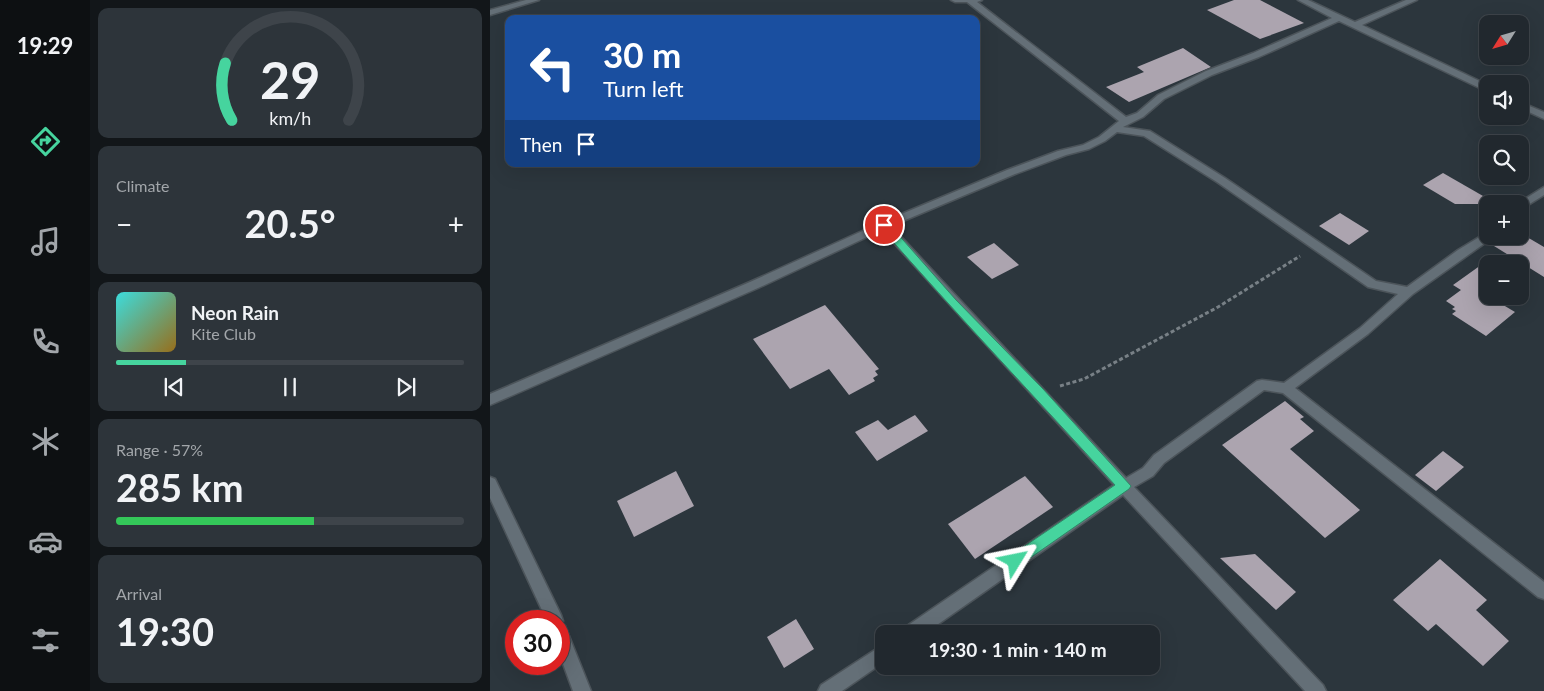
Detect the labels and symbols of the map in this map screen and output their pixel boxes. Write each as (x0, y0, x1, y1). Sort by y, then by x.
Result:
north arrow (1479, 15, 1529, 65)
pin (863, 204, 905, 246)
position arrow (988, 534, 1040, 586)
speed limit sign: 30 (505, 610, 570, 675)

